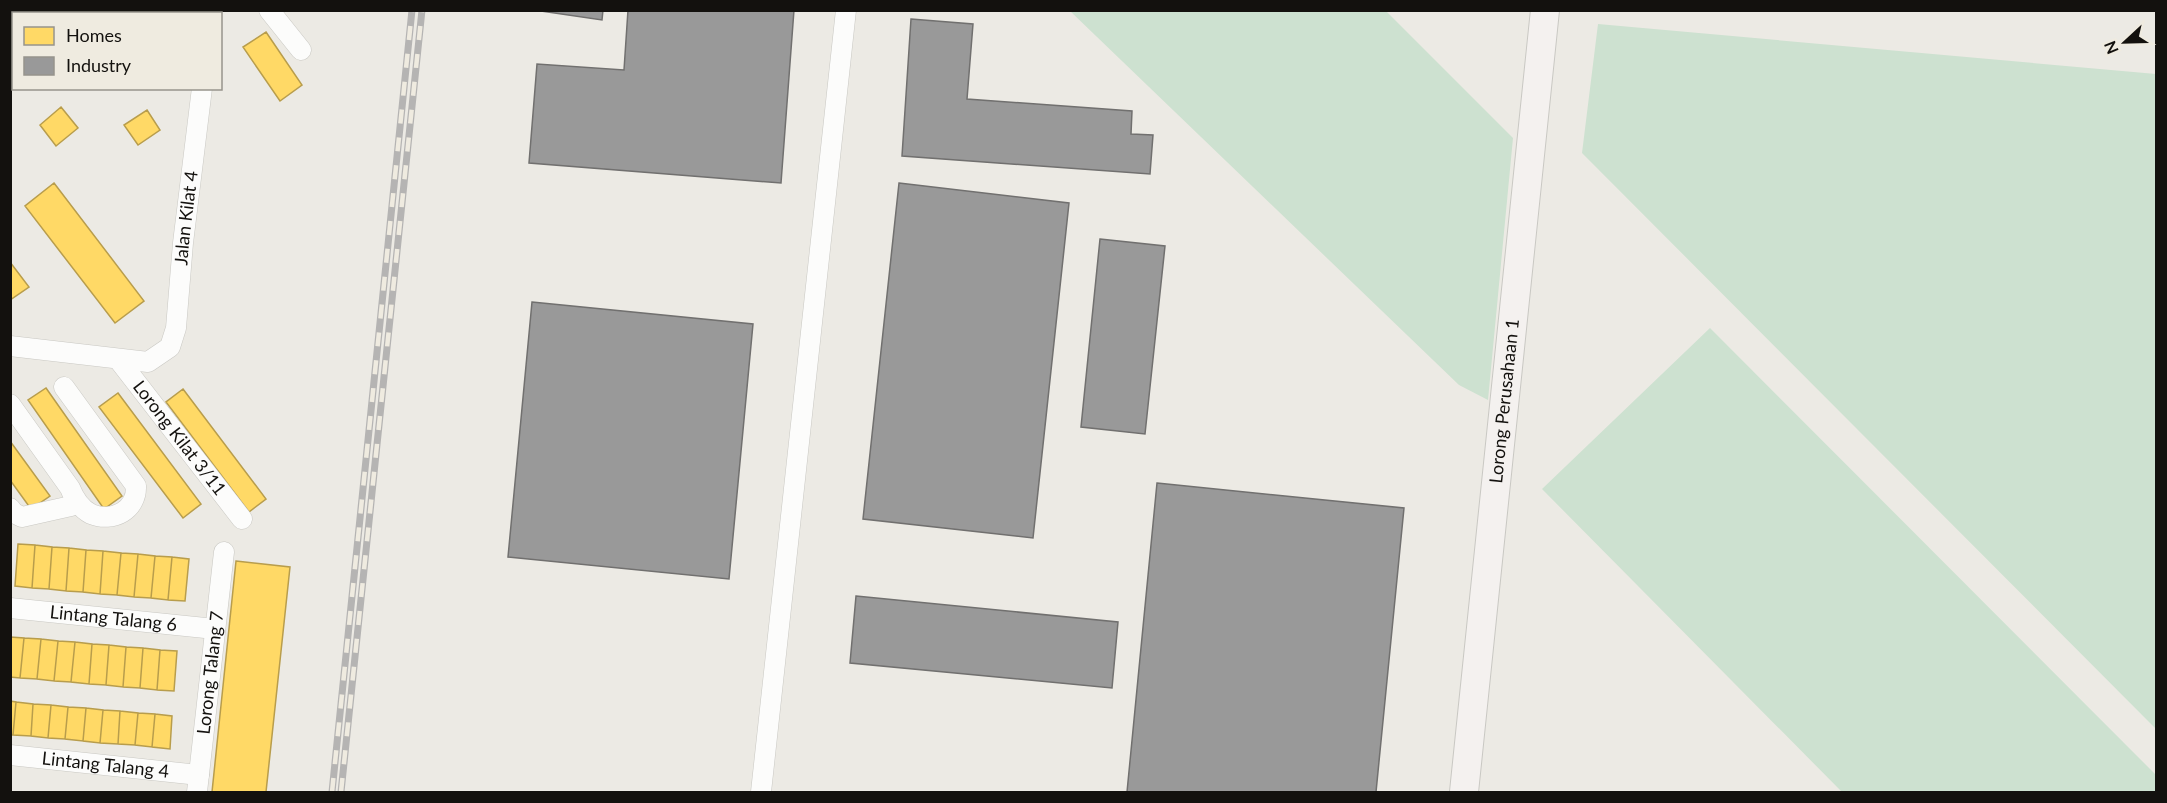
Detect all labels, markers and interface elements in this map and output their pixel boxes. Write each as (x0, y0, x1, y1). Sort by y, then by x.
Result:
legend (12, 12, 222, 90)
north arrow (2095, 12, 2155, 72)
text: Homes (66, 24, 122, 46)
text: N (2100, 39, 2122, 57)
text: Industry (66, 54, 132, 76)
street label: Jalan Kilat 4 (169, 169, 202, 266)
street label: Lorong Perusahaan 1 (1484, 318, 1523, 484)
street label: Lorong Kilat 3/11 (129, 376, 231, 499)
street label: Lintang Talang 6 (49, 600, 178, 635)
street label: Lorong Talang 7 (192, 610, 227, 735)
street label: Lintang Talang 4 (41, 746, 170, 782)

